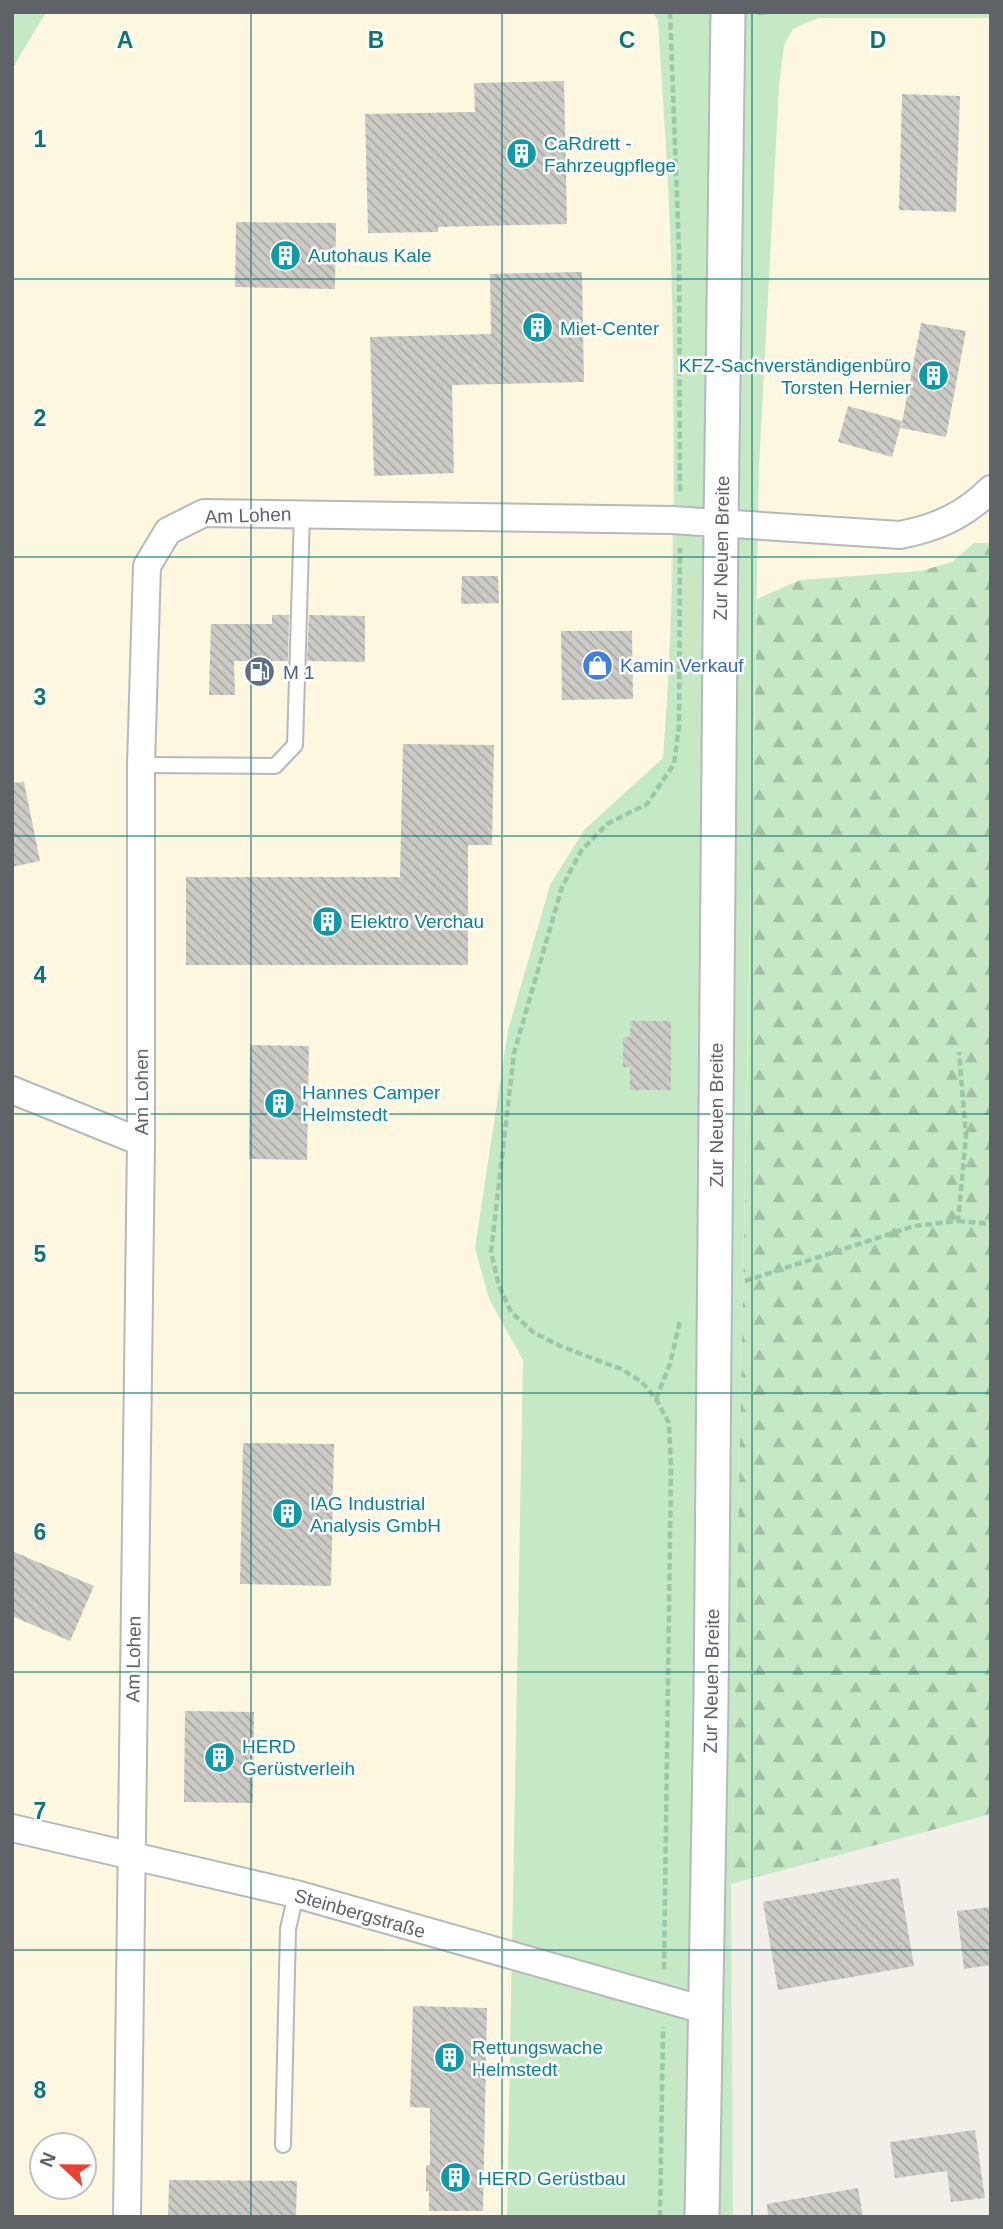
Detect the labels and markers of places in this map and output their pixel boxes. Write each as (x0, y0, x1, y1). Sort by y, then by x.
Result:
place label: CaRdrett - Fahrzeugpflege (544, 133, 676, 176)
building icon: CaRdrett - Fahrzeugpflege (504, 137, 538, 171)
building icon: Autohaus Kale (268, 238, 302, 272)
place label: Autohaus Kale (308, 245, 432, 266)
building icon: Miet-Center (520, 311, 554, 345)
place label: Miet-Center (560, 318, 660, 339)
place label: KFZ-Sachverständigenbüro Torsten Hernier (679, 355, 912, 398)
building icon: KFZ-Sachverständigenbüro Torsten Hernier (917, 359, 951, 393)
shop icon: Kamin Verkauf (580, 648, 614, 682)
fuel station icon: M 1 (243, 655, 277, 689)
place label: Kamin Verkauf (620, 655, 744, 676)
place label: M 1 (283, 662, 315, 683)
building icon: Elektro Verchau (310, 904, 344, 938)
place label: Elektro Verchau (350, 911, 484, 932)
place label: Hannes Camper Helmstedt (302, 1082, 441, 1125)
building icon: Hannes Camper Helmstedt (262, 1086, 296, 1120)
place label: IAG Industrial Analysis GmbH (310, 1493, 441, 1536)
building icon: IAG Industrial Analysis GmbH (270, 1497, 304, 1531)
place label: HERD Gerüstverleih (242, 1736, 355, 1779)
building icon: HERD Gerüstverleih (202, 1740, 236, 1774)
place label: Rettungswache Helmstedt (472, 2037, 603, 2080)
building icon: Rettungswache Helmstedt (432, 2041, 466, 2075)
building icon: HERD Gerüstbau (438, 2161, 472, 2195)
place label: HERD Gerüstbau (478, 2168, 626, 2189)

